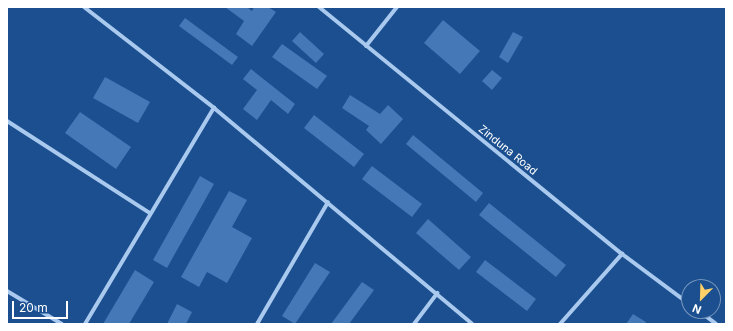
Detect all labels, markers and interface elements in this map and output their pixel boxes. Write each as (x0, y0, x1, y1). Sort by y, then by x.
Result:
street label: Zinduna Road (476, 122, 540, 178)
north arrow (681, 279, 721, 319)
scale bar (14, 293, 70, 319)
text: 20 m (19, 300, 48, 315)
text: N (690, 301, 703, 317)

